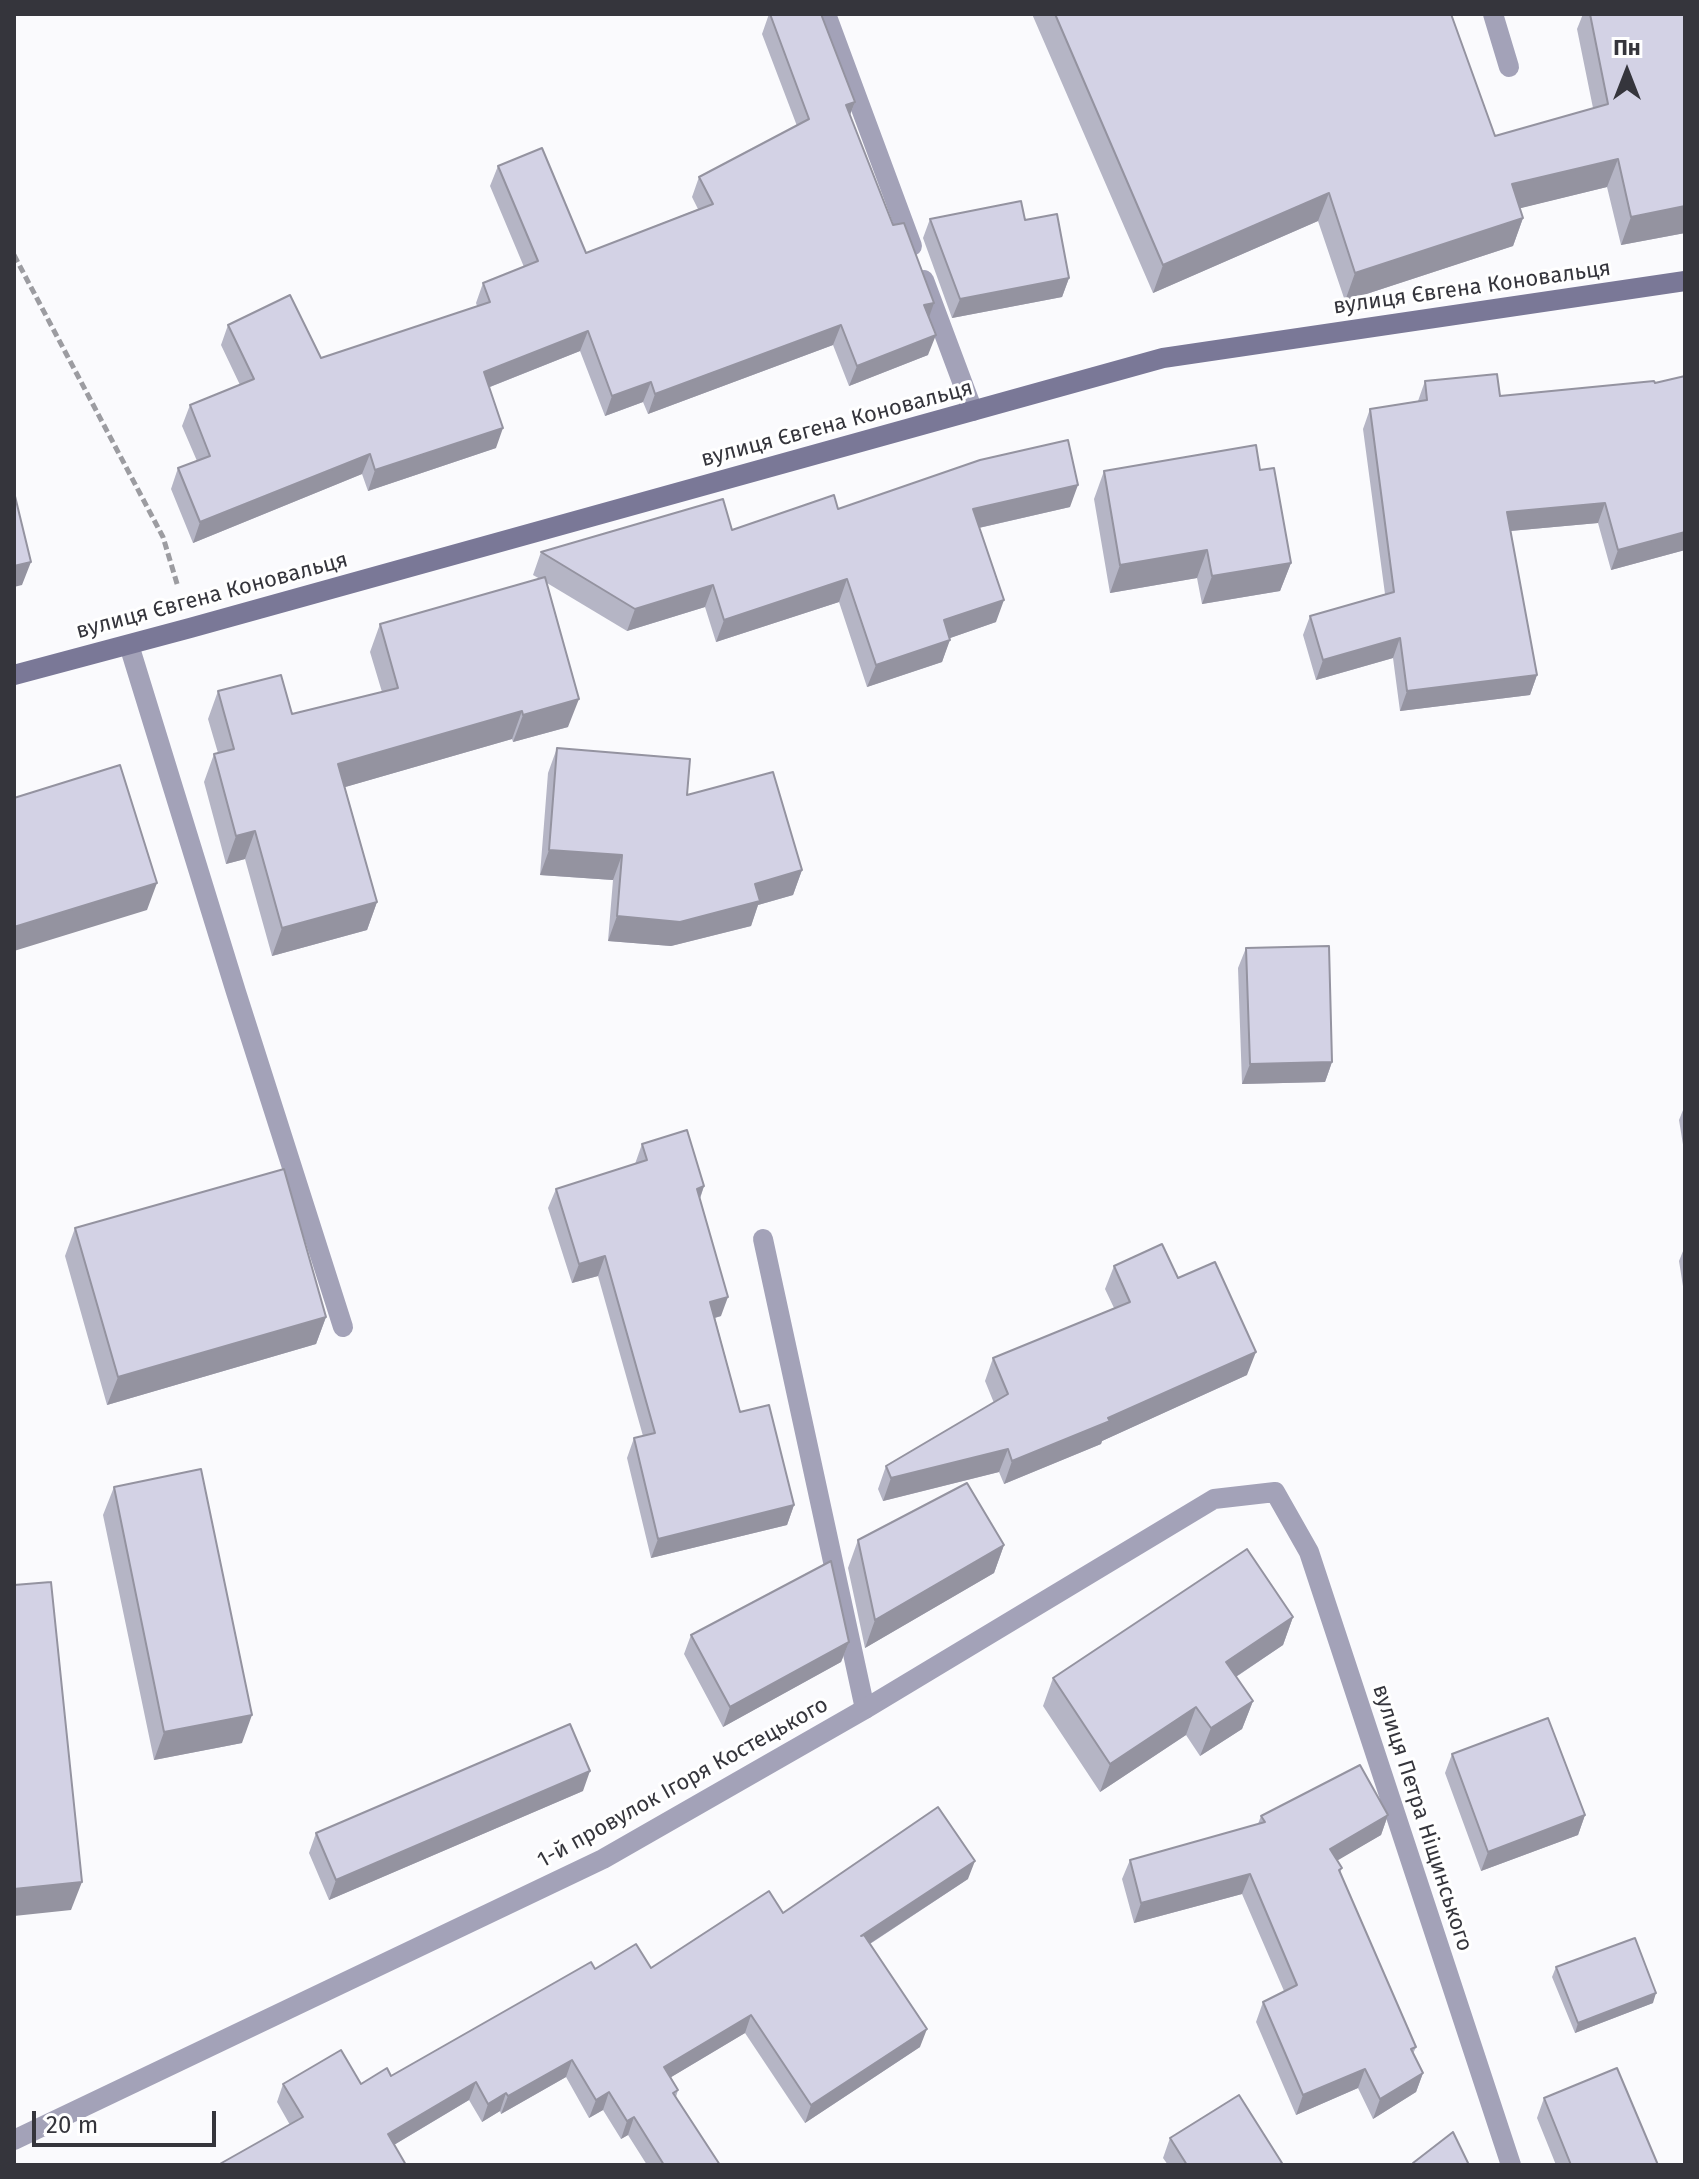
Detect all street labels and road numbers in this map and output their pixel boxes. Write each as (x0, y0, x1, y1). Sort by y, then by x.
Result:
street label: вулиця Євгена Коновальця (1331, 255, 1613, 321)
street label: вулиця Євгена Коновальця (698, 375, 976, 473)
street label: вулиця Євгена Коновальця (73, 547, 351, 645)
street label: вулиця Петра Ніщинського (1366, 1681, 1478, 1955)
street label: 1-й провулок Ігоря Костецького (533, 1692, 833, 1874)

